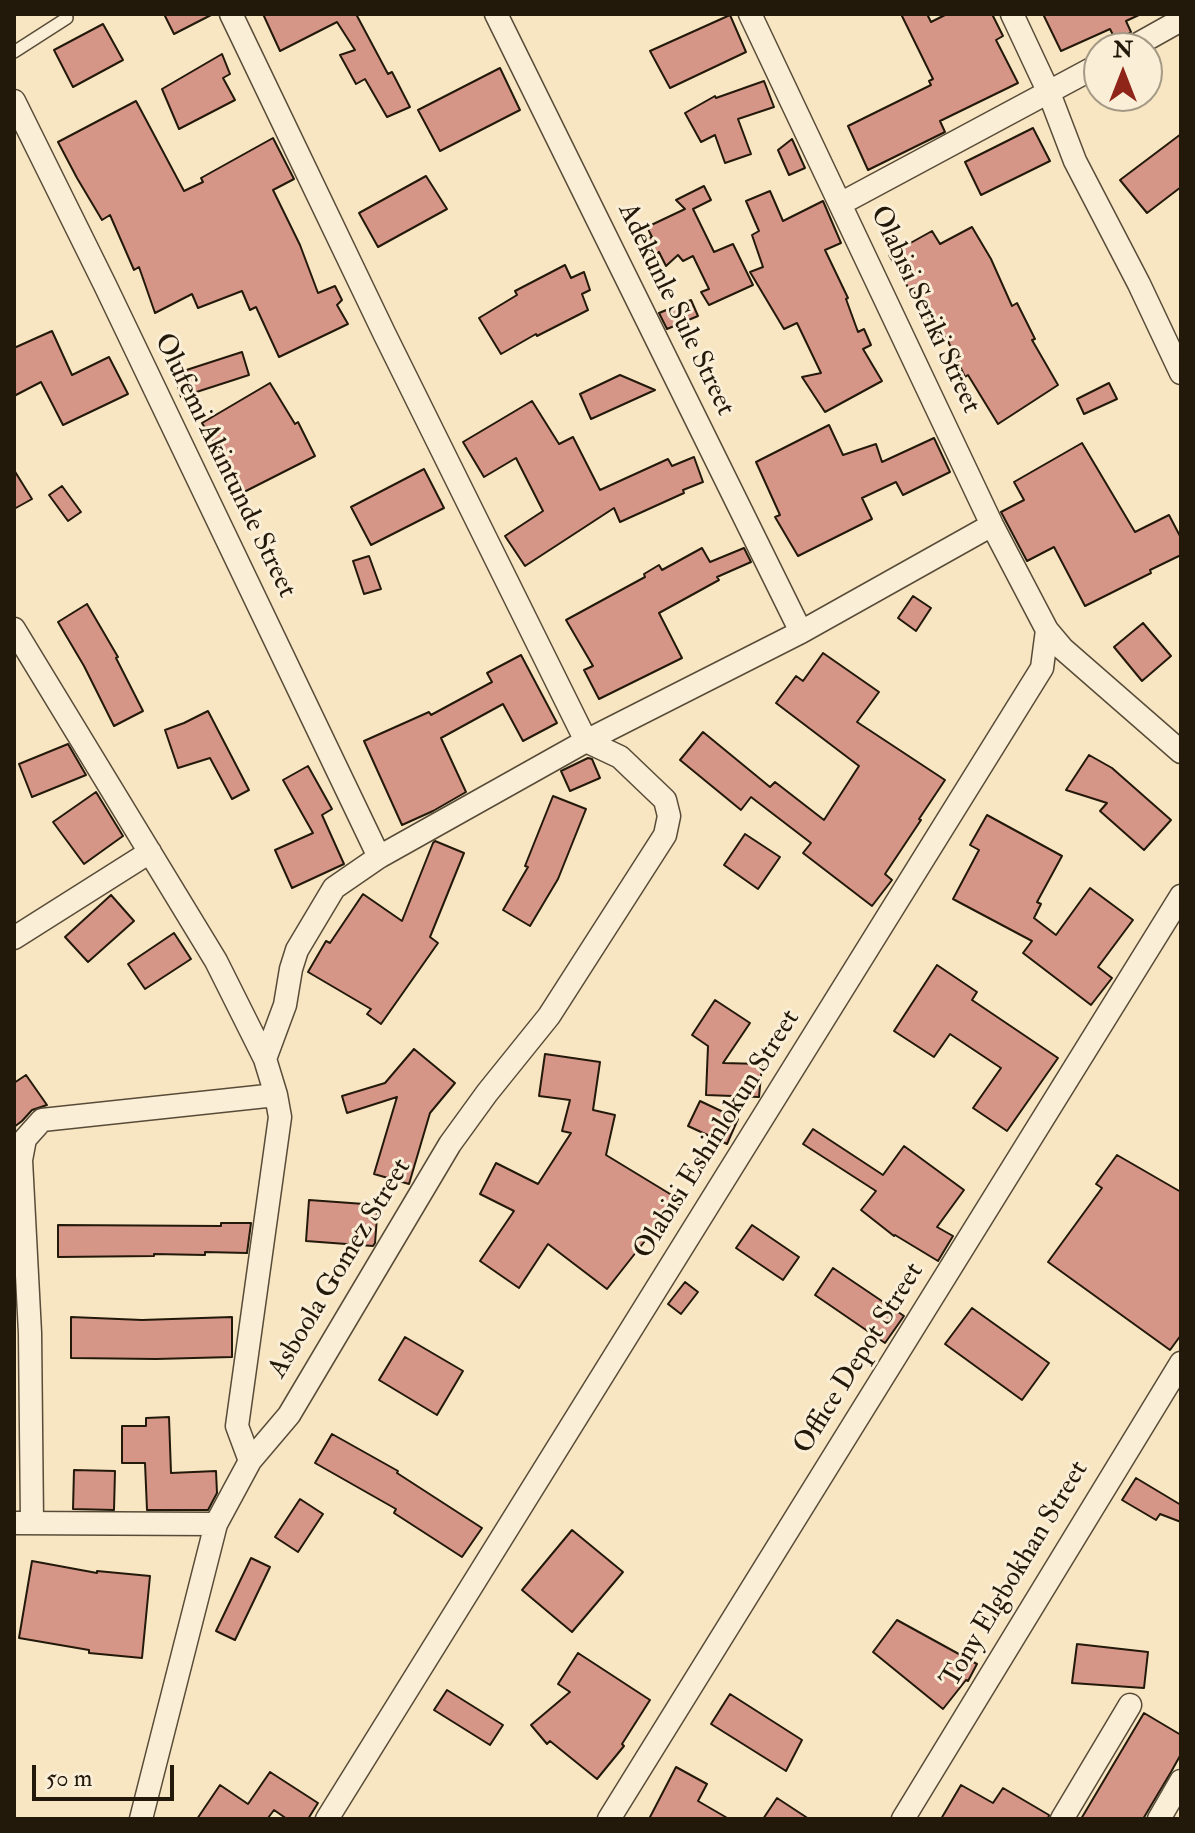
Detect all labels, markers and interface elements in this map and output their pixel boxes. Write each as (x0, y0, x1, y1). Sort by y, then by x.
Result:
north arrow (1083, 32, 1163, 112)
text: N (1113, 36, 1133, 64)
street label: Adekunle Sule Street (609, 198, 741, 422)
street label: Olabisi Seriki Street (861, 201, 987, 419)
street label: Olufemi Akintunde Street (145, 328, 303, 604)
street label: Olabisi Eshinlokun Street (628, 1004, 808, 1266)
street label: Asboola Gomez Street (262, 1153, 420, 1385)
street label: Office Depot Street (788, 1257, 932, 1461)
street label: Tony Elgbokhan Street (935, 1456, 1097, 1694)
scale bar (36, 1749, 178, 1799)
text: 50 m (46, 1763, 92, 1794)

